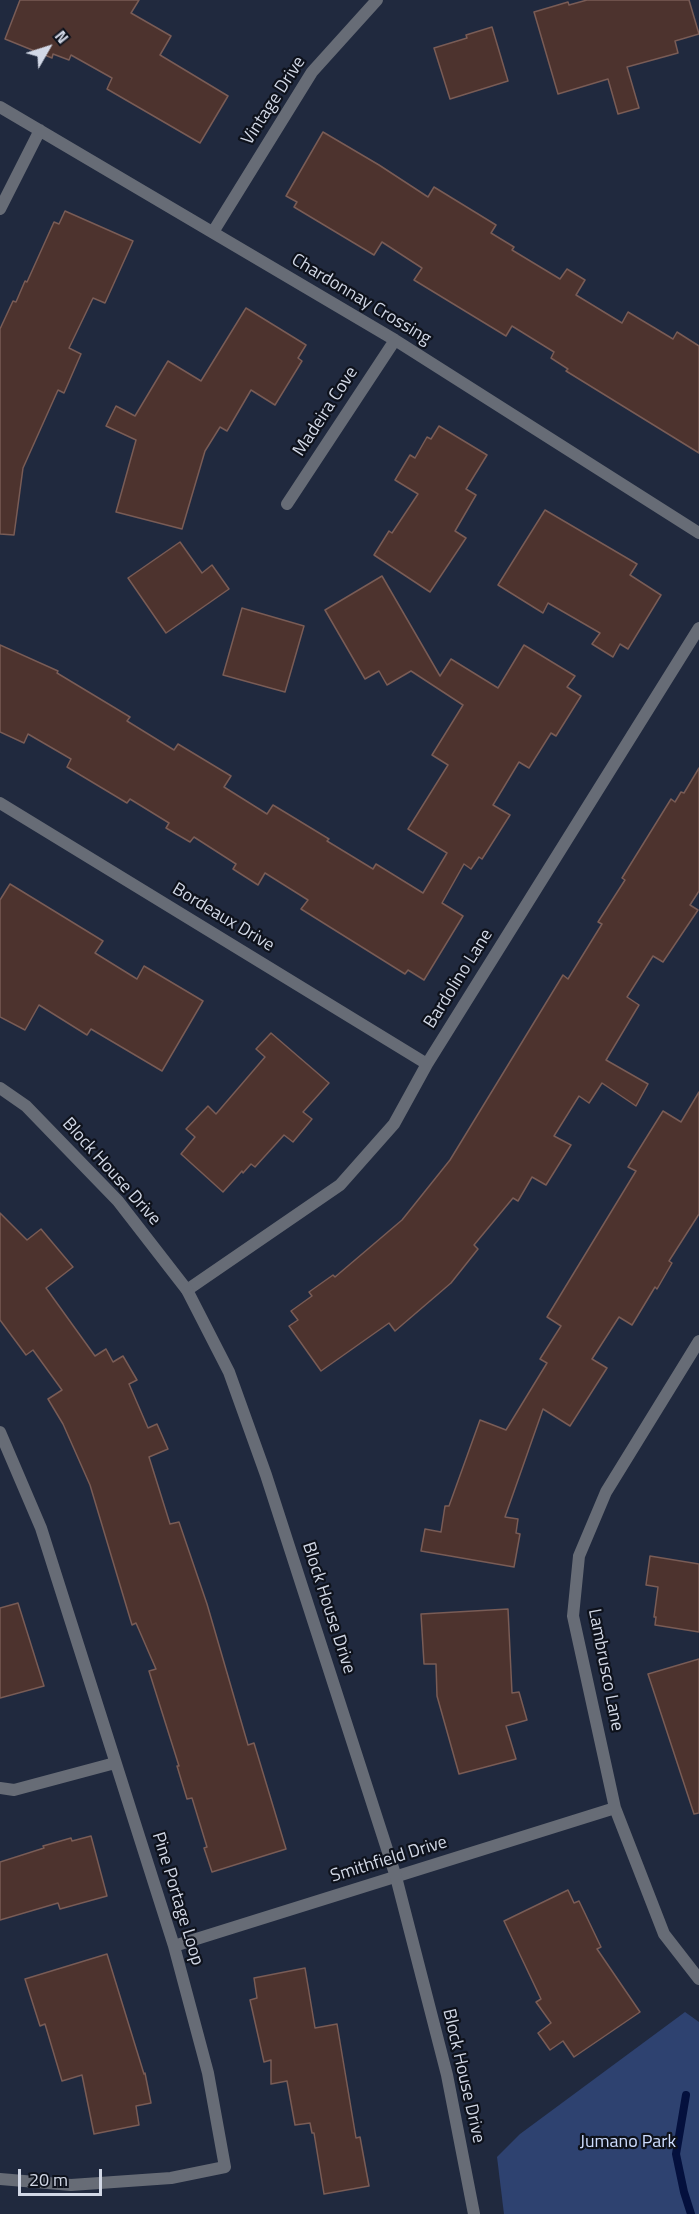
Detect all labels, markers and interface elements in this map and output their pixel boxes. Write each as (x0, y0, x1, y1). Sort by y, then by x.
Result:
north arrow (18, 18, 78, 78)
text: N (49, 25, 75, 49)
street label: Vintage Drive (237, 53, 311, 149)
street label: Chardonnay Crossing (287, 250, 435, 350)
street label: Madeira Cove (289, 363, 363, 461)
street label: Bordeaux Drive (168, 879, 278, 957)
street label: Bardolino Lane (420, 925, 498, 1033)
street label: Block House Drive (57, 1114, 165, 1230)
street label: Block House Drive (297, 1539, 359, 1677)
street label: Lambrusco Lane (583, 1607, 627, 1733)
street label: Pine Portage Loop (146, 1830, 208, 1968)
street label: Smithfield Drive (328, 1832, 450, 1888)
street label: Block House Drive (437, 2007, 489, 2145)
park label: Jumano Park (580, 2132, 676, 2154)
scale bar (21, 2157, 105, 2195)
text: 20 m (29, 2166, 68, 2193)

